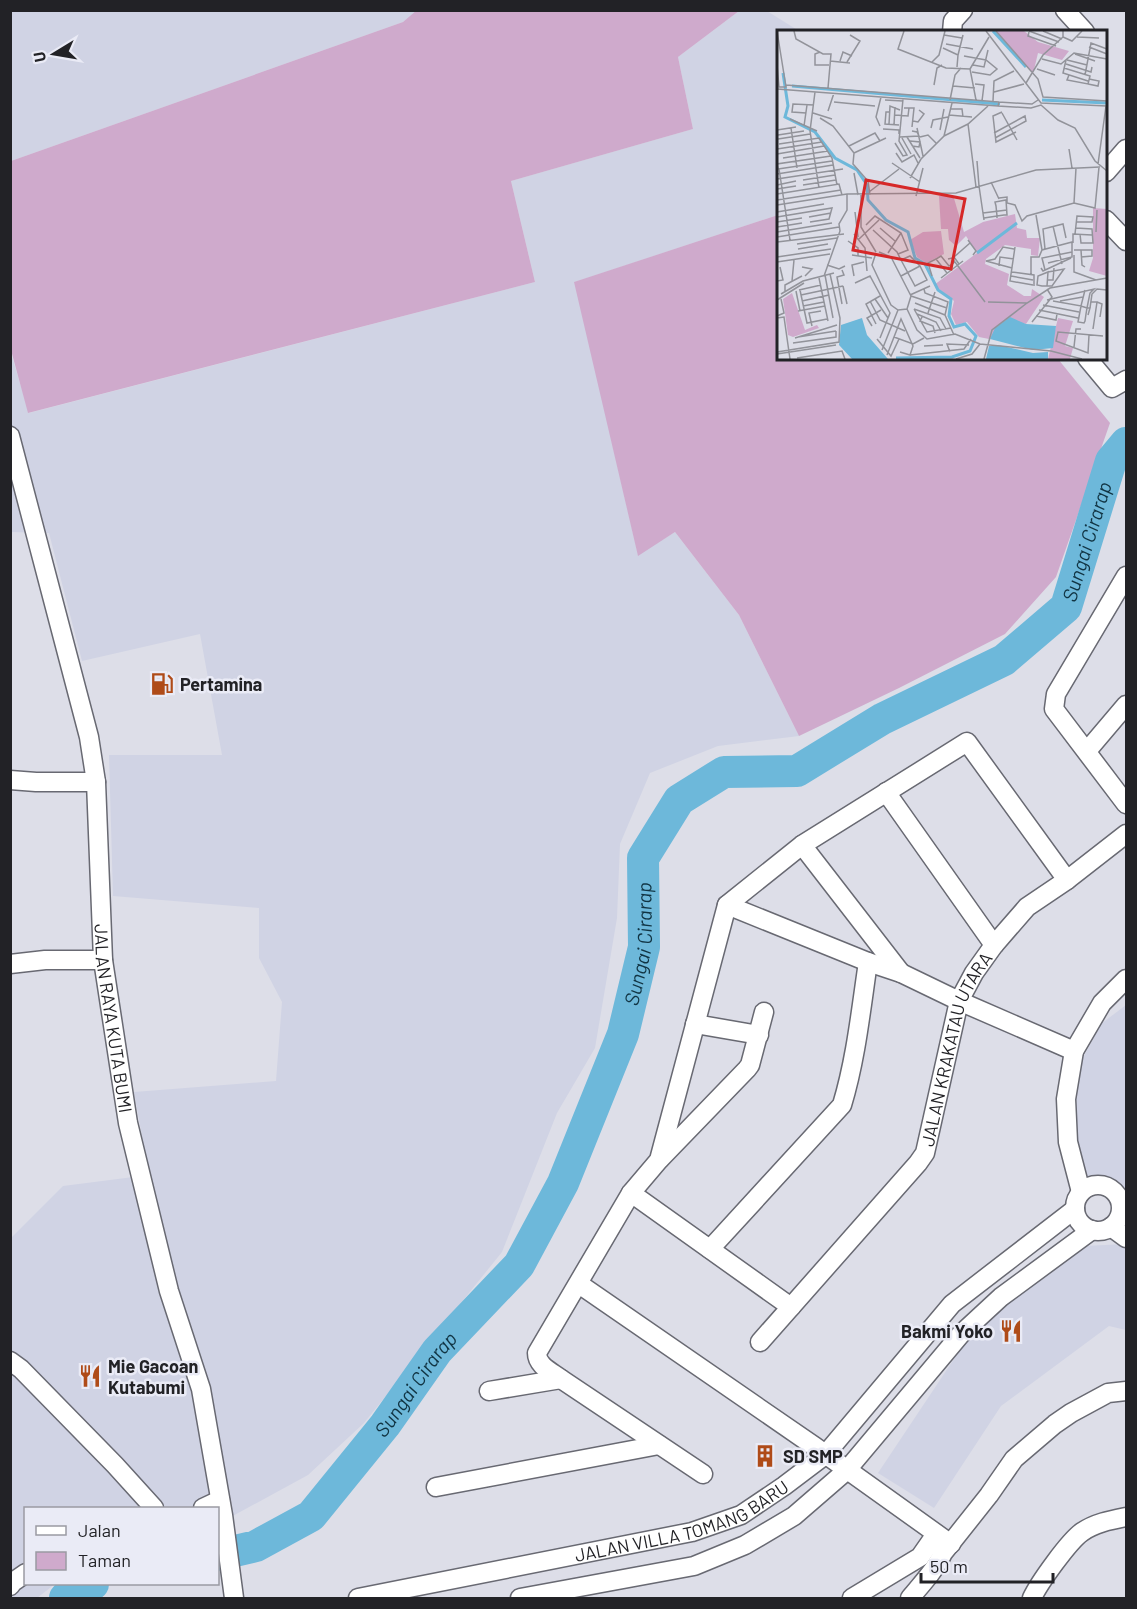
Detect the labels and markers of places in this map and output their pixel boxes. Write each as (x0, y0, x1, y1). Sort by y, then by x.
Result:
fuel station icon: Pertamina (149, 671, 175, 697)
place label: Pertamina (180, 673, 262, 695)
restaurant icon: Bakmi Yoko (998, 1318, 1024, 1344)
place label: Bakmi Yoko (901, 1320, 993, 1342)
place label: Mie Gacoan Kutabumi (108, 1355, 198, 1398)
restaurant icon: Mie Gacoan Kutabumi (77, 1363, 103, 1389)
building icon: SD SMP (752, 1443, 778, 1469)
place label: SD SMP (783, 1445, 843, 1467)

